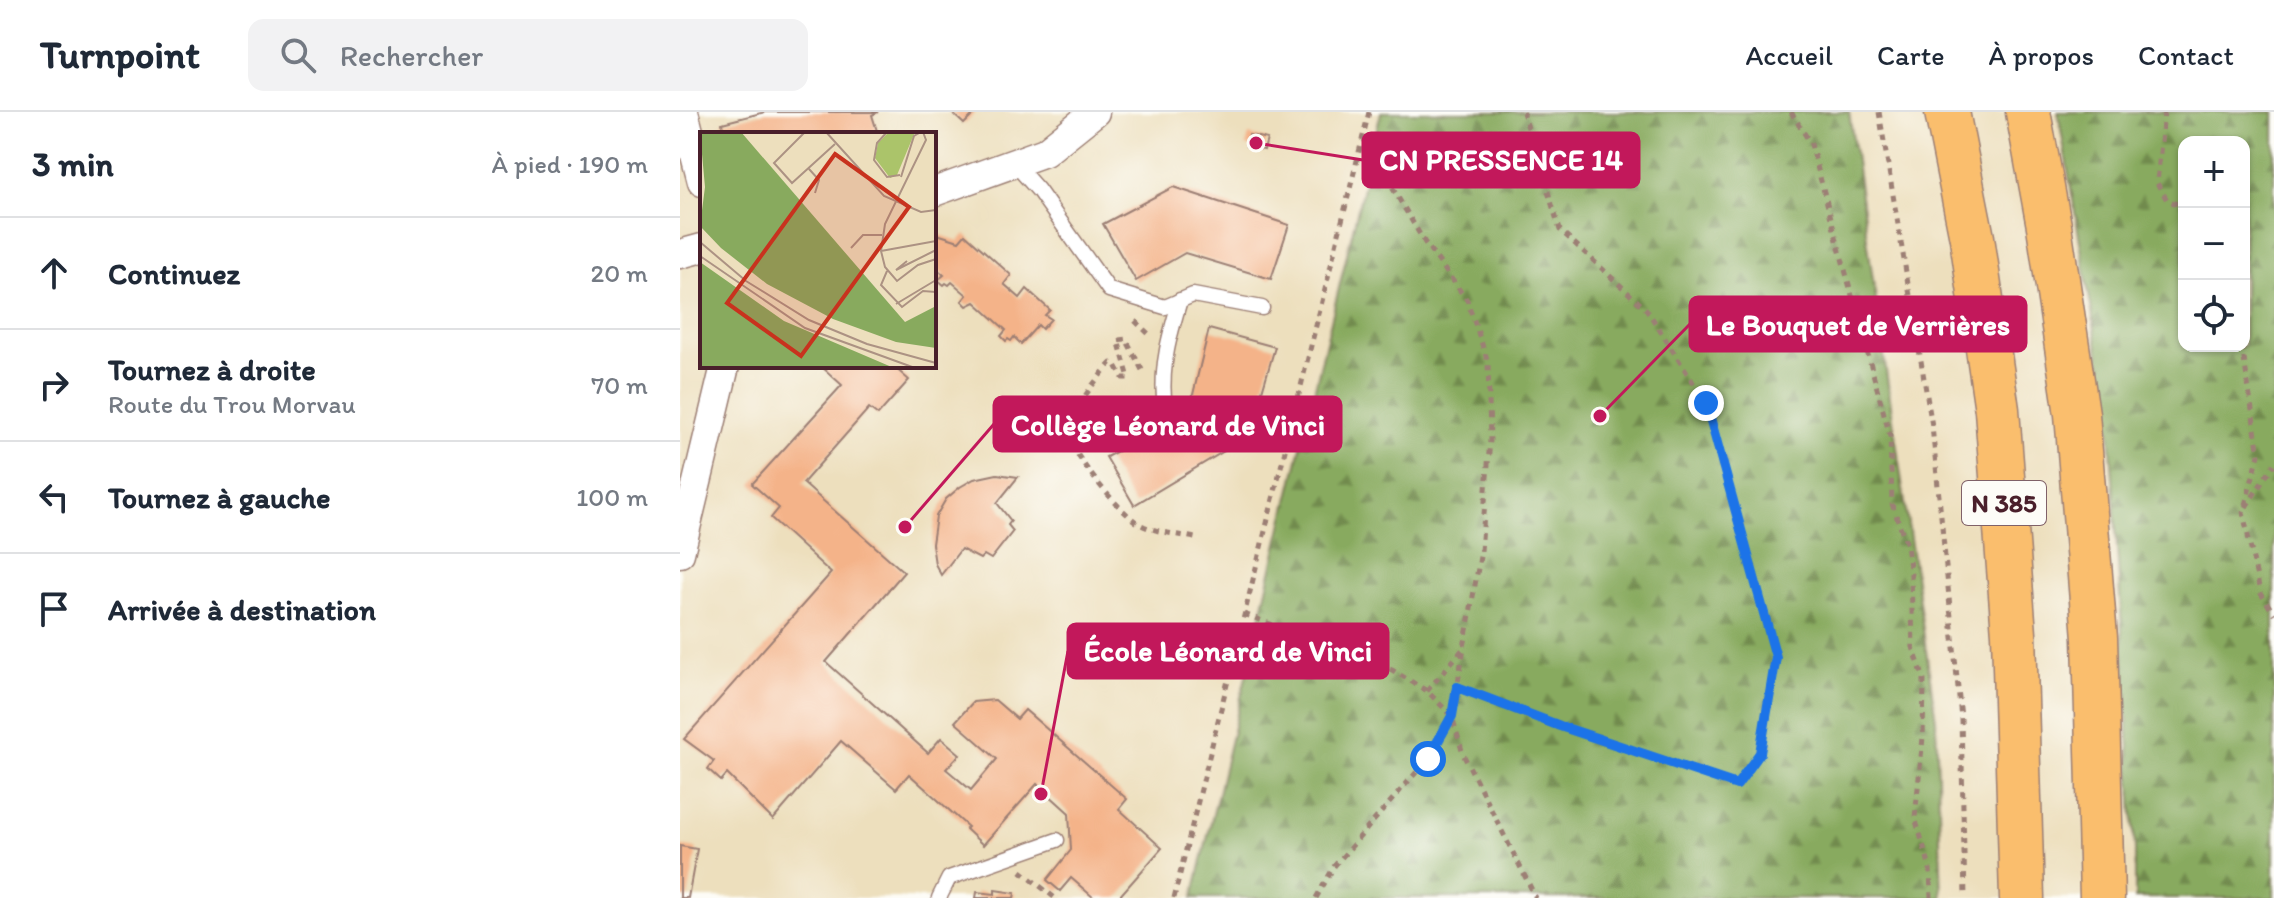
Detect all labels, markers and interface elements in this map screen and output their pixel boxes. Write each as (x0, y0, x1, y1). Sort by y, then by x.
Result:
search box (248, 19, 808, 91)
text: Turnpoint (40, 32, 200, 78)
icon: search (276, 33, 320, 77)
text: Rechercher (340, 37, 483, 74)
text: Accueil (1745, 38, 1833, 72)
text: Carte (1877, 38, 1945, 72)
text: À propos (1989, 38, 2094, 72)
text: Contact (2138, 38, 2234, 72)
inset map (700, 132, 936, 368)
callout: CN PRESSENCE 14 (1363, 133, 1639, 187)
map controls (2178, 136, 2250, 352)
button: + (2178, 136, 2250, 208)
text: CN PRESSENCE 14 (1379, 141, 1623, 178)
text: 3 min (32, 144, 114, 185)
text: À pied · 190 m (492, 148, 648, 180)
button: − (2178, 208, 2250, 280)
icon: ahead (32, 251, 76, 295)
text: Continuez (108, 255, 240, 292)
text: 20 m (591, 257, 648, 289)
button: locate (2178, 280, 2250, 352)
callout: Le Bouquet de Verrières (1690, 297, 2026, 351)
text: Le Bouquet de Verrières (1706, 306, 2010, 343)
text: Tournez à droite (108, 351, 316, 388)
icon: right (32, 363, 76, 407)
text: 70 m (591, 369, 648, 401)
route end (1688, 385, 1724, 421)
text: Route du Trou Morvau (108, 388, 356, 420)
callout: Collège Léonard de Vinci (994, 397, 1341, 451)
text: Collège Léonard de Vinci (1011, 406, 1325, 443)
icon: left (32, 475, 76, 519)
text: Tournez à gauche (108, 479, 330, 516)
text: 100 m (576, 481, 648, 513)
road number: N 385 (1962, 481, 2046, 525)
icon: arrive (32, 587, 76, 631)
text: Arrivée à destination (108, 591, 376, 628)
callout: École Léonard de Vinci (1068, 624, 1388, 678)
text: École Léonard de Vinci (1084, 632, 1372, 669)
route start (1410, 741, 1446, 777)

